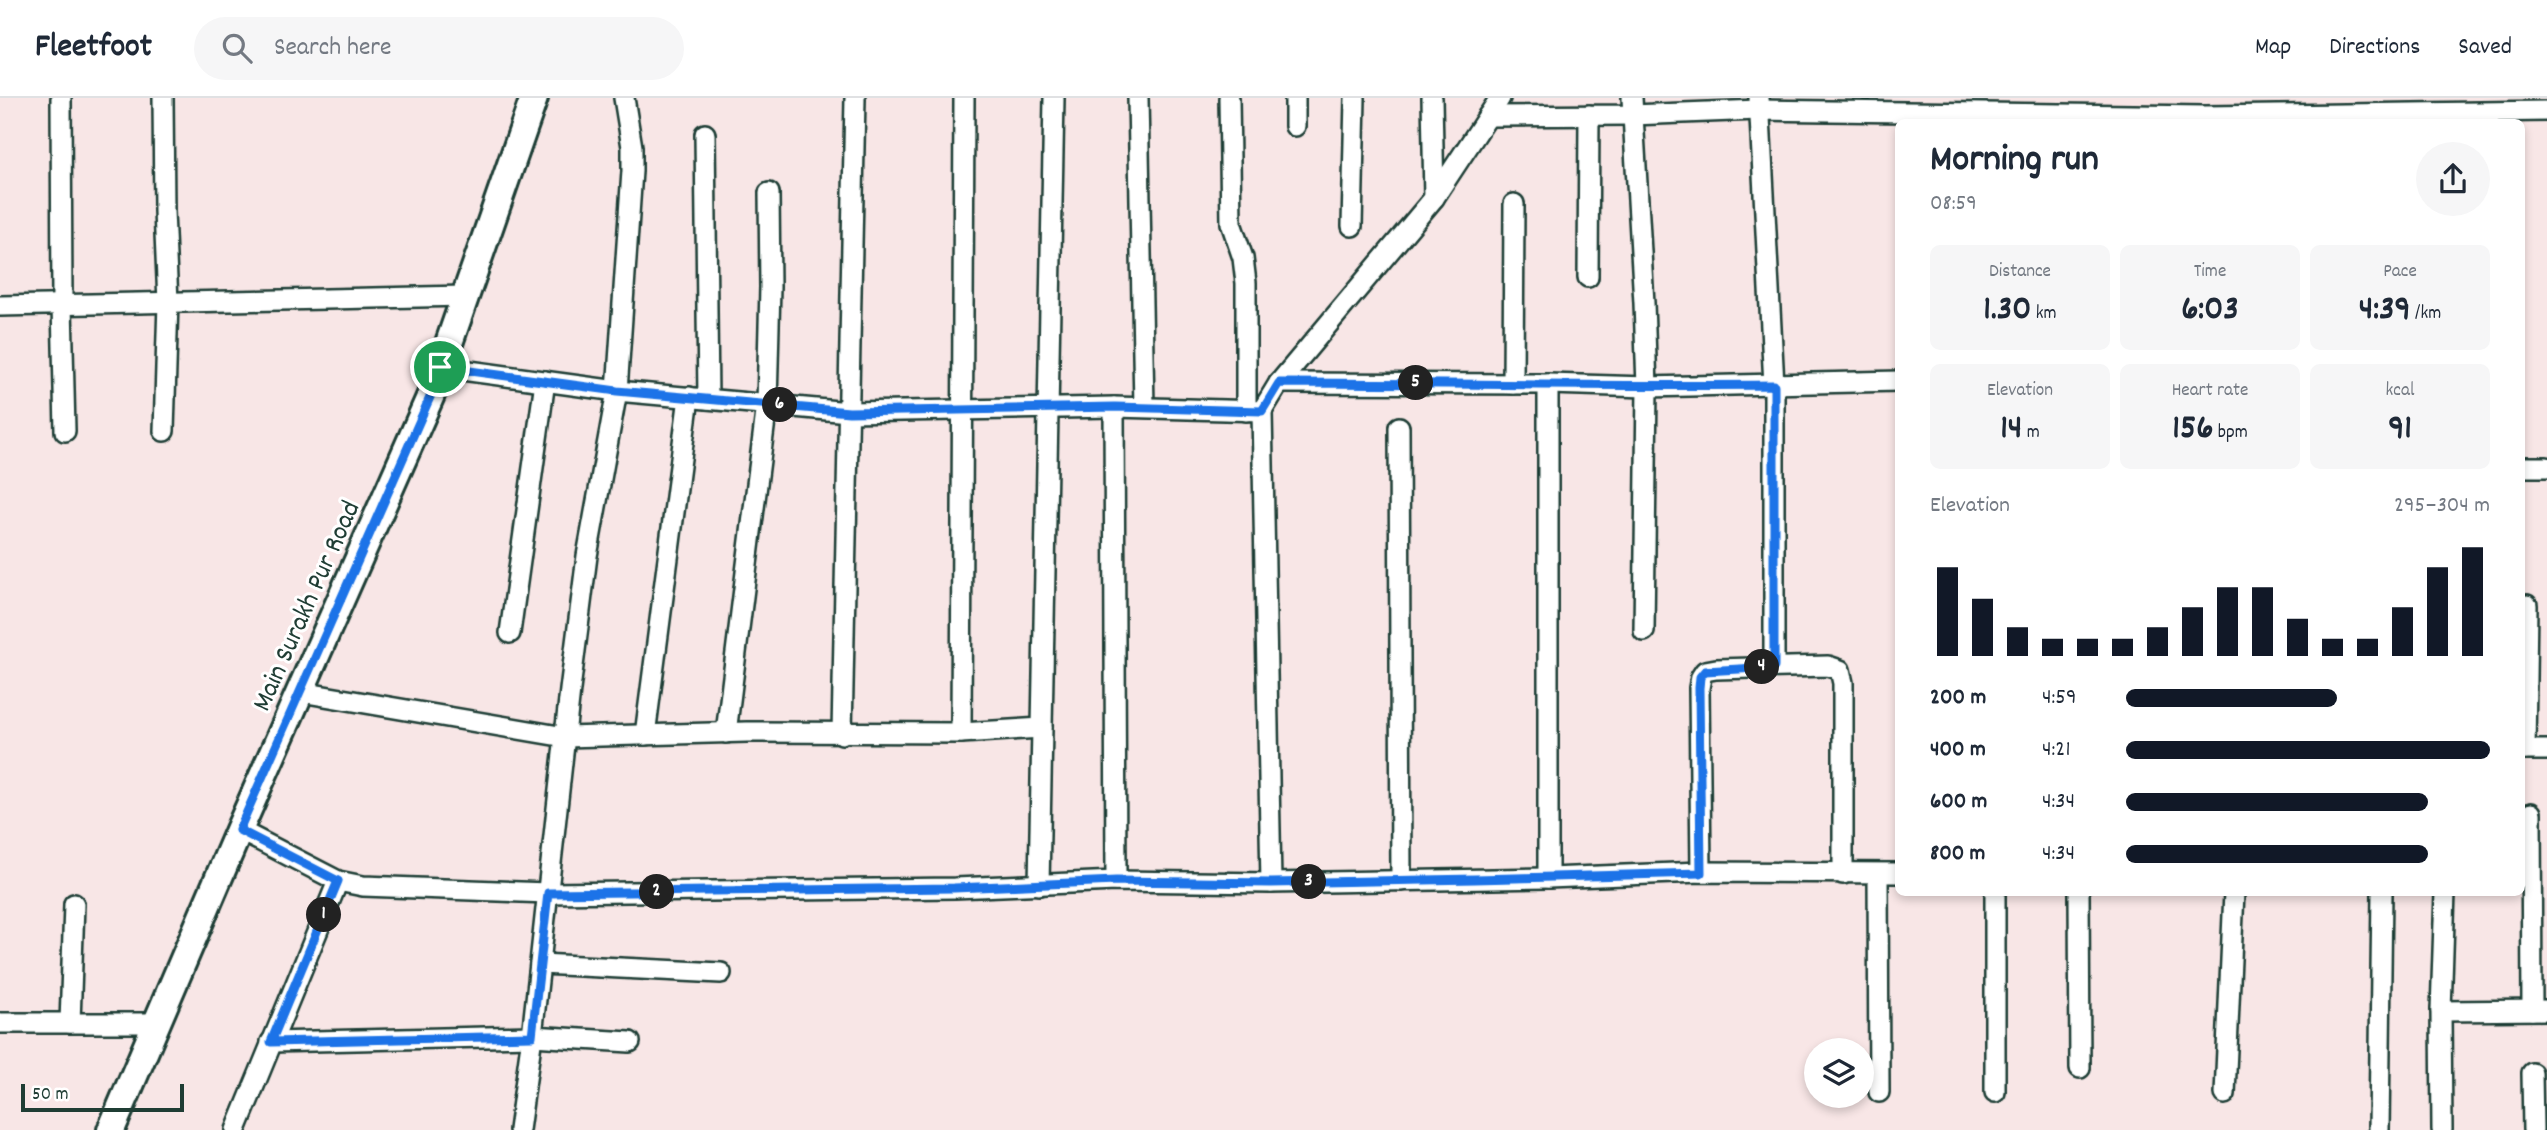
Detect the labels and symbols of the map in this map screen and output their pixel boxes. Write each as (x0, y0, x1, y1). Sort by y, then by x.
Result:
pin (410, 337, 470, 397)
pin: 5 (1398, 366, 1434, 400)
pin: 6 (762, 388, 798, 422)
street label: Main Surakh Pur Road (244, 495, 373, 719)
pin: 4 (1744, 650, 1780, 684)
pin: 3 (1292, 864, 1326, 900)
pin: 2 (640, 874, 674, 910)
pin: 1 (306, 898, 342, 932)
scale bar (21, 1081, 184, 1113)

